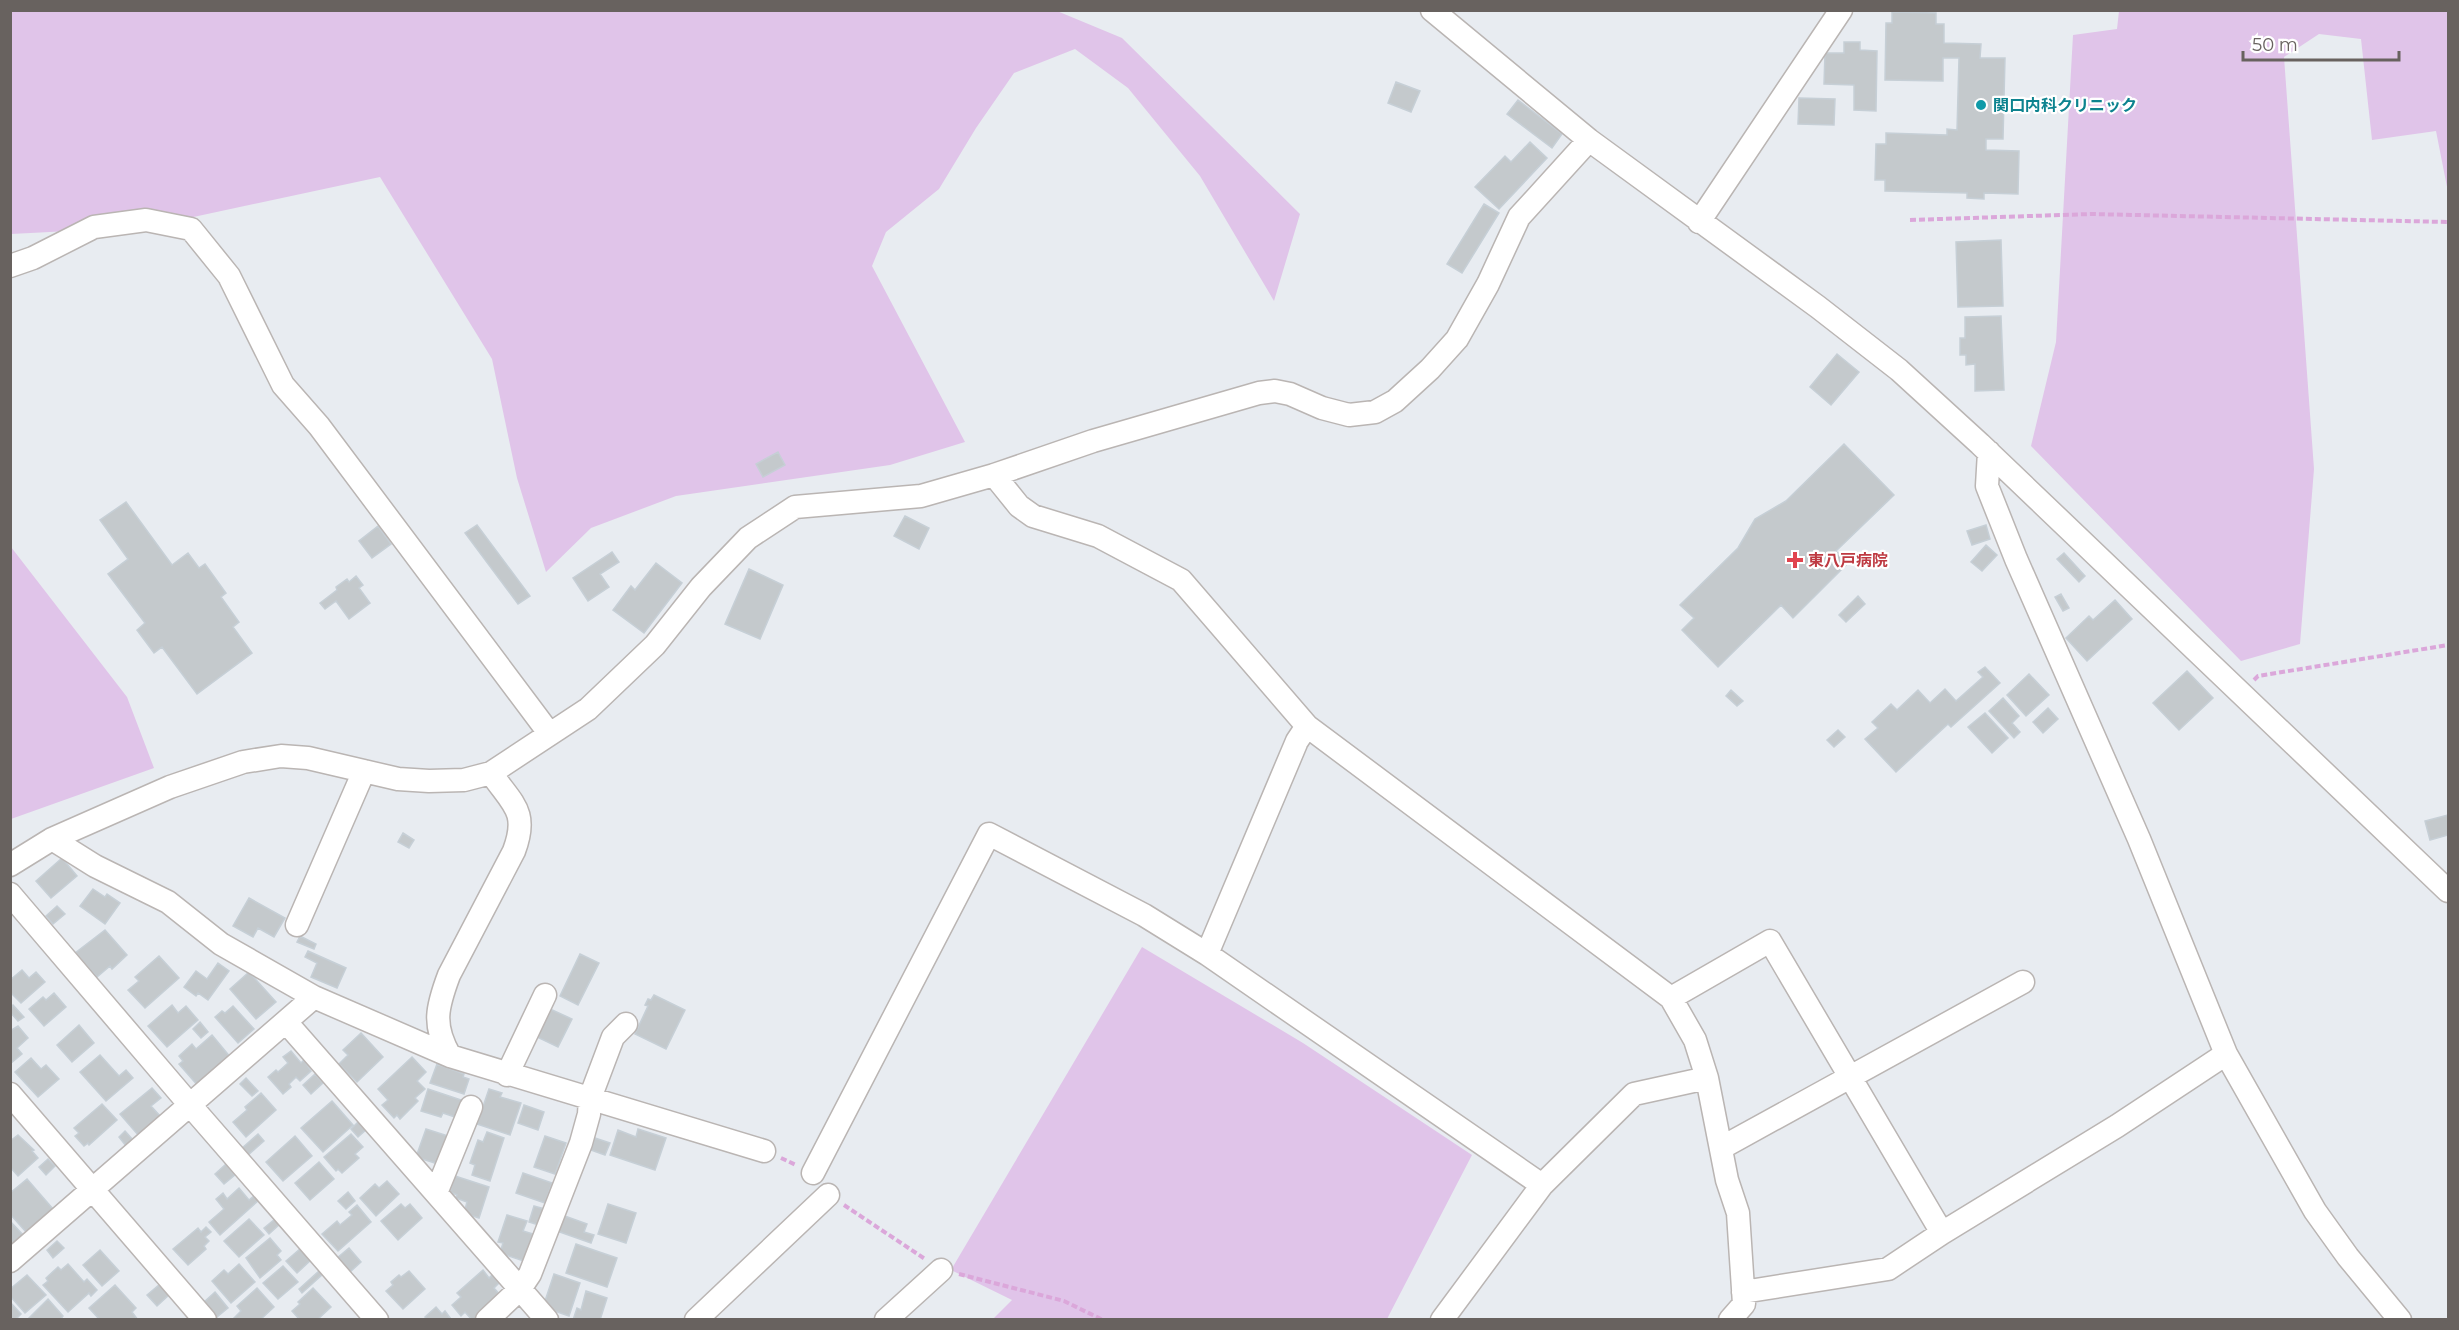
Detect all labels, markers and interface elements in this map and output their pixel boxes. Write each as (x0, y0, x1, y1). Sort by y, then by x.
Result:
scale bar (2243, 24, 2399, 62)
text: 50 m (2252, 34, 2298, 56)
place label: 関口内科クリニック (1993, 96, 2137, 115)
marker: 関口内科クリニック (1974, 98, 1988, 112)
marker: 東八戸病院 (1786, 551, 1804, 569)
place label: 東八戸病院 (1808, 551, 1888, 570)

